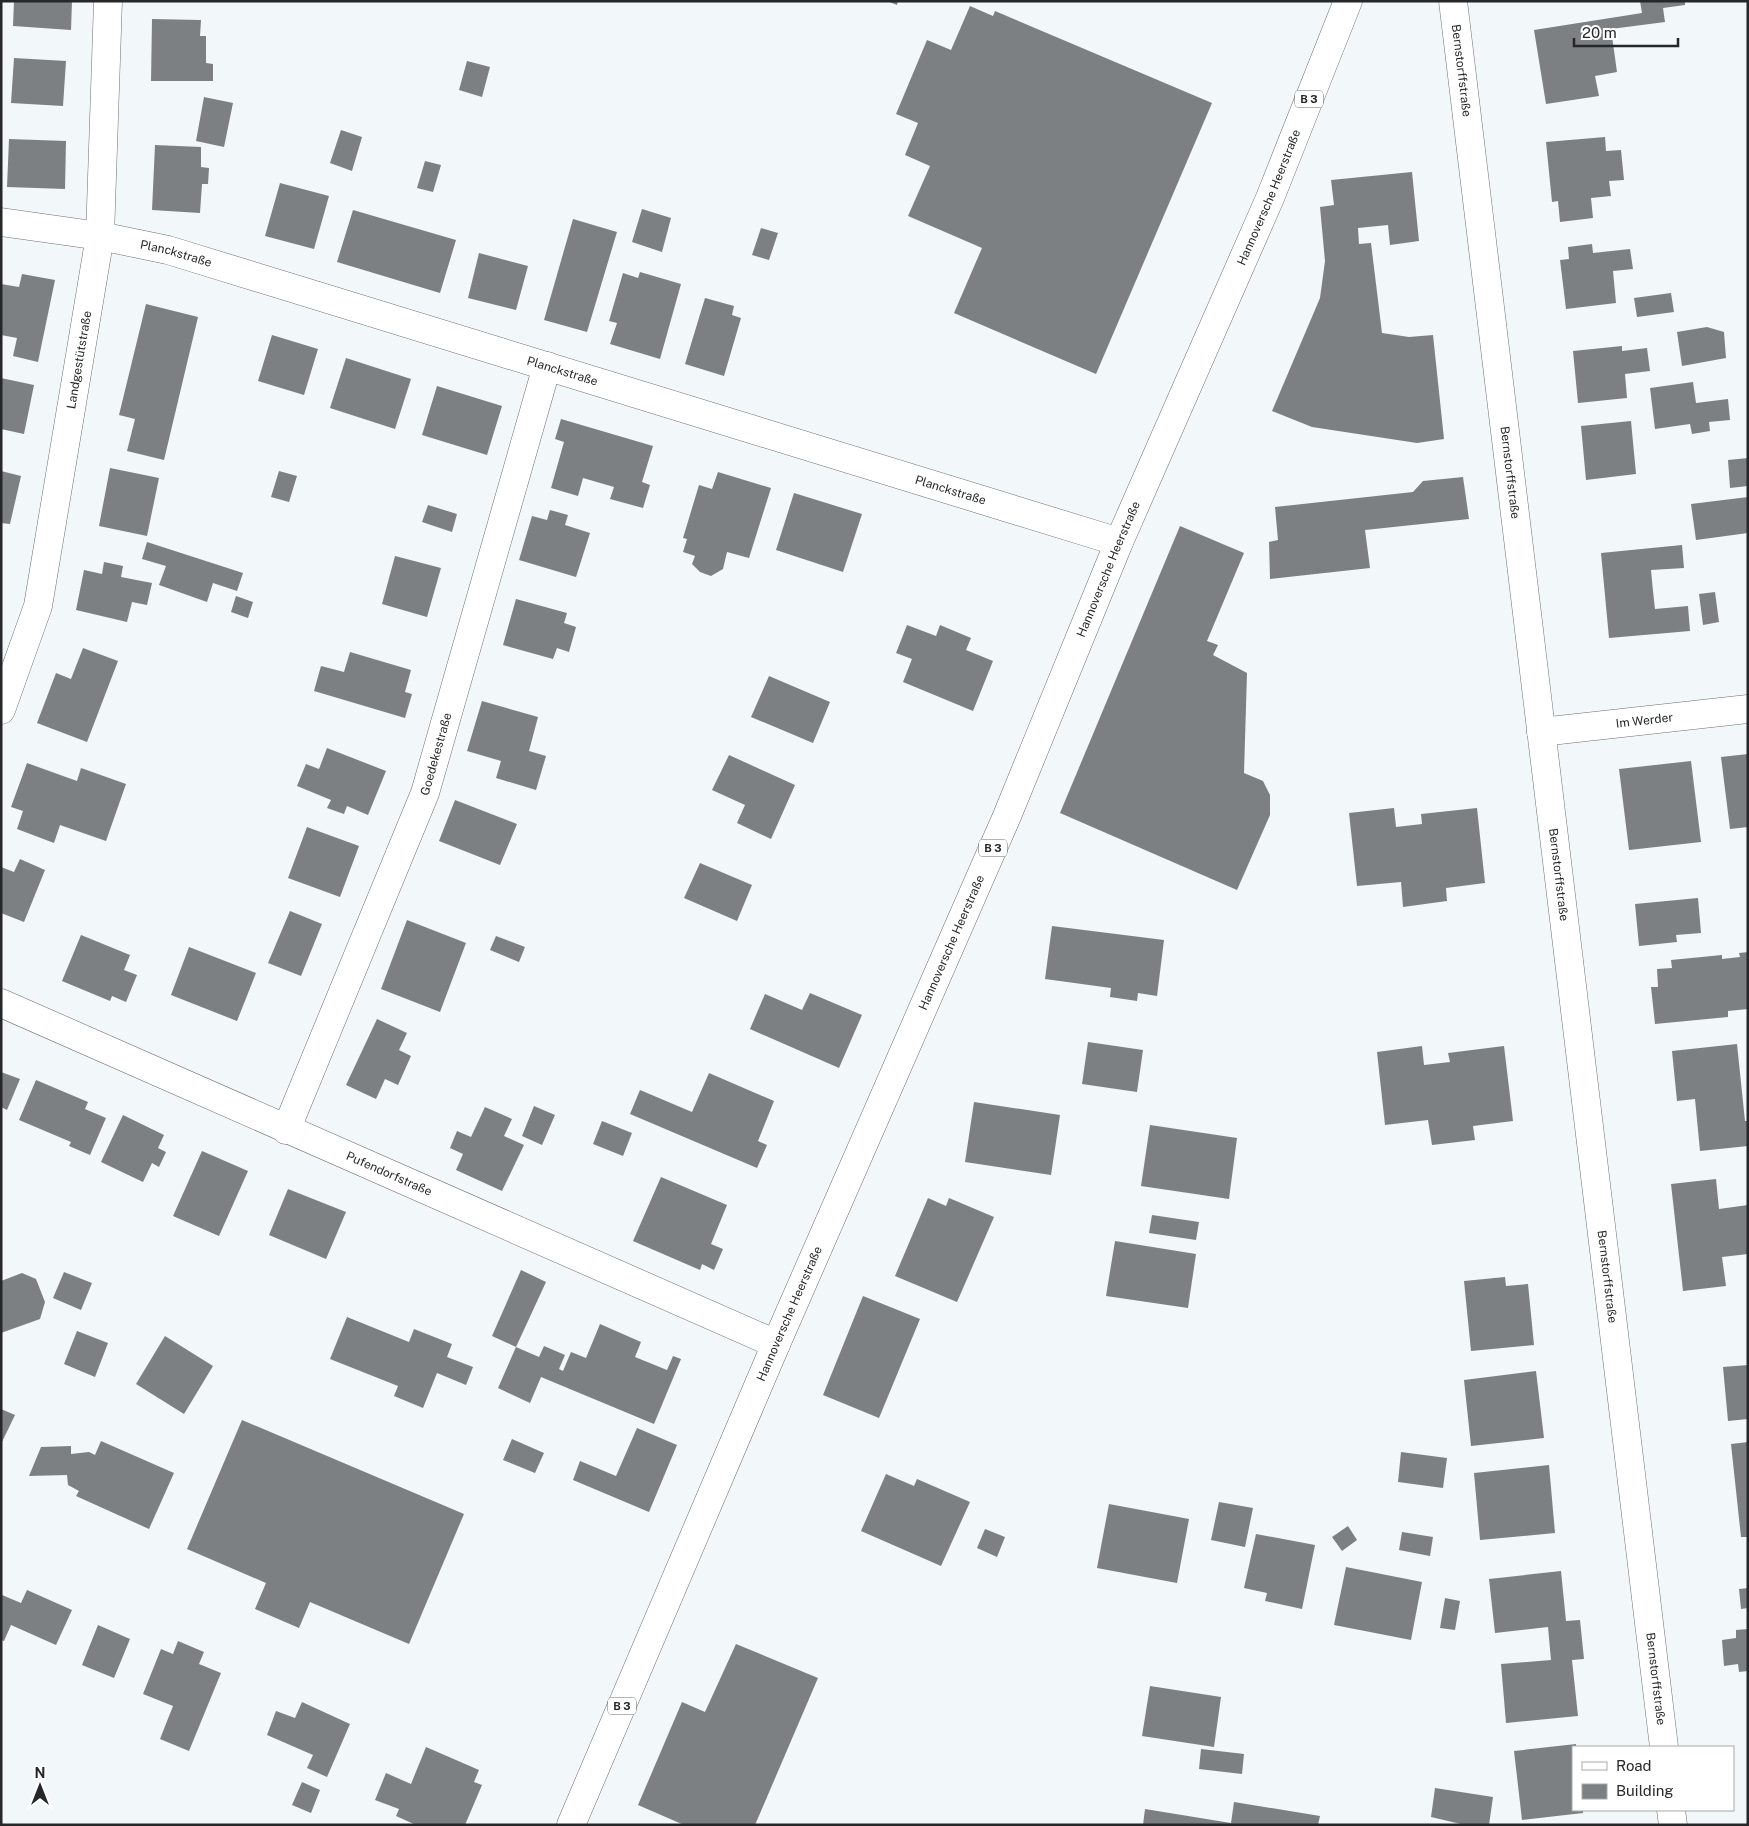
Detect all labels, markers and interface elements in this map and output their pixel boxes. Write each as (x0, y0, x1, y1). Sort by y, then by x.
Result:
scale bar (1574, 15, 1678, 47)
street label: Bernstorffstraße (1449, 23, 1474, 118)
text: 20 m (1582, 24, 1617, 41)
road number: B 3 (1295, 90, 1323, 108)
street label: Hannoversche Heerstraße (1234, 127, 1303, 267)
street label: Planckstraße (139, 237, 214, 270)
street label: Landgestütstraße (64, 310, 94, 410)
street label: Planckstraße (525, 354, 600, 389)
street label: Bernstorffstraße (1497, 425, 1523, 520)
street label: Planckstraße (913, 473, 988, 508)
street label: Hannoversche Heerstraße (1074, 499, 1143, 639)
street label: Im Werder (1615, 710, 1674, 731)
street label: Goedekestraße (418, 711, 455, 797)
street label: Bernstorffstraße (1546, 827, 1571, 922)
road number: B 3 (979, 840, 1007, 856)
street label: Hannoversche Heerstraße (916, 873, 987, 1012)
street label: Pufendorfstraße (344, 1149, 434, 1199)
street label: Bernstorffstraße (1595, 1230, 1620, 1324)
street label: Hannoversche Heerstraße (754, 1244, 825, 1383)
street label: Bernstorffstraße (1643, 1632, 1668, 1726)
road number: B 3 (608, 1698, 636, 1714)
legend (1572, 1746, 1734, 1811)
text: Road (1616, 1757, 1652, 1774)
north arrow (15, 1761, 65, 1811)
text: N (35, 1765, 45, 1781)
text: Building (1616, 1782, 1674, 1799)

